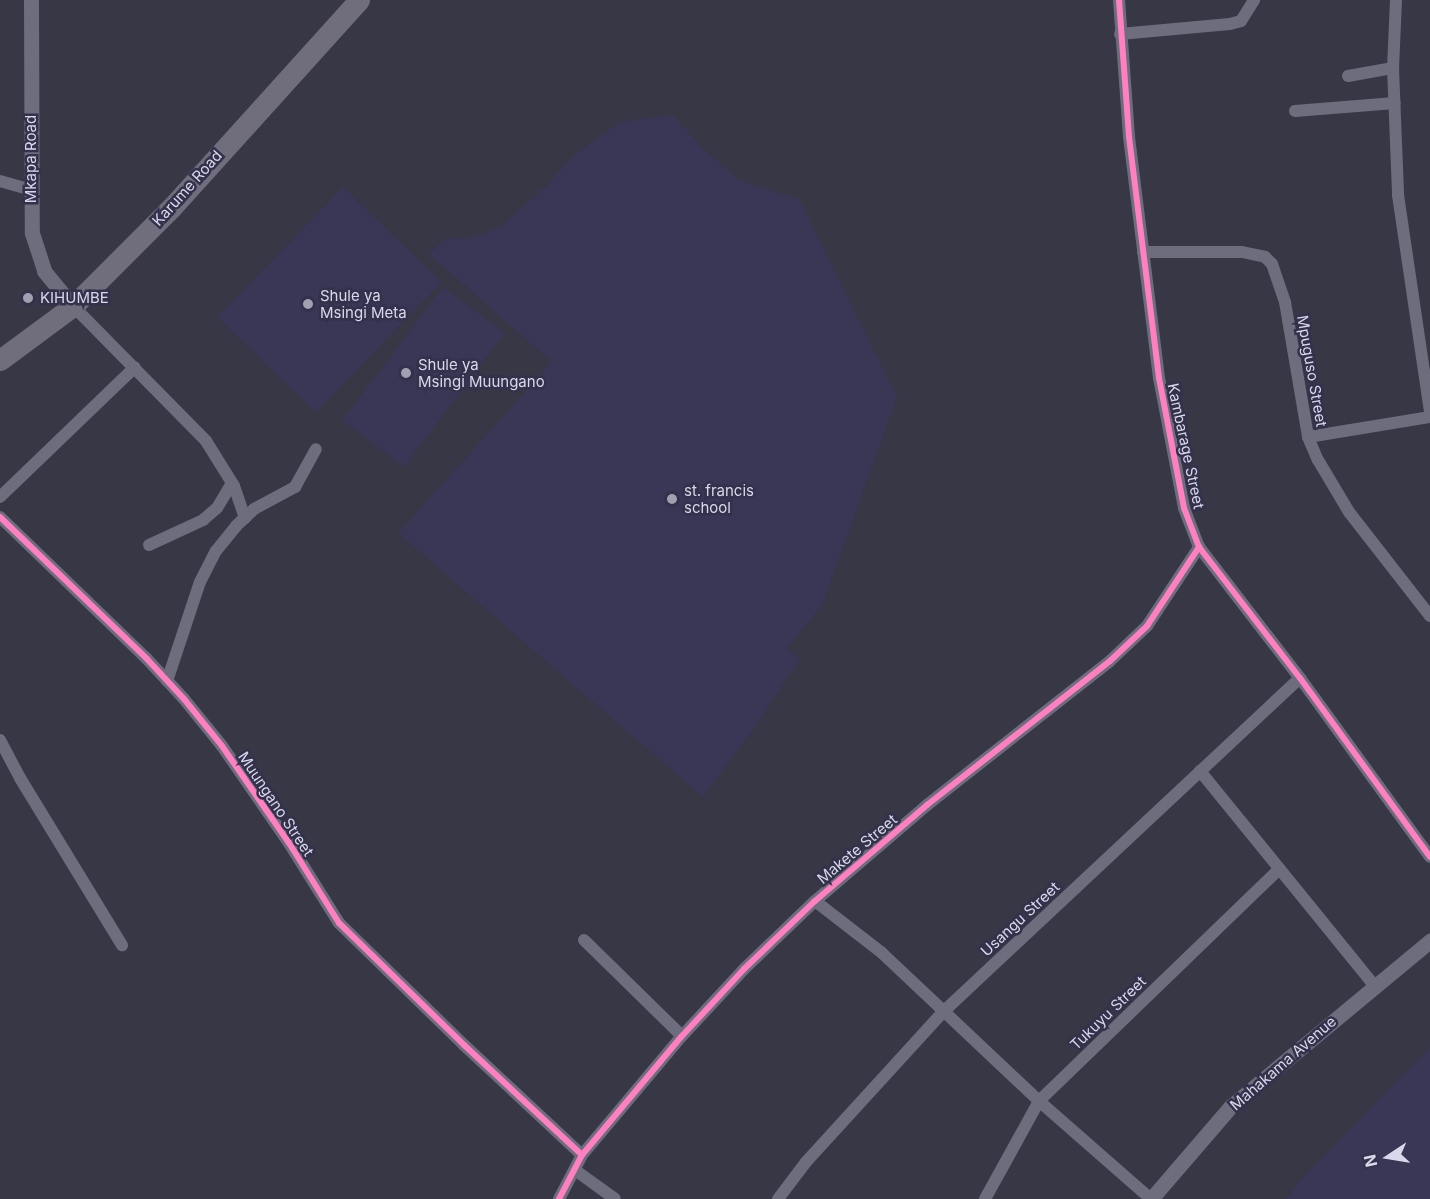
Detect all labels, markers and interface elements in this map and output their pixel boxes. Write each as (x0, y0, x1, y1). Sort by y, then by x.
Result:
street label: Mkapa Road (22, 115, 40, 203)
street label: Karume Road (148, 147, 226, 229)
place label: Shule ya Msingi Meta (320, 286, 407, 321)
place label: KIHUMBE (40, 289, 109, 307)
marker: KIHUMBE (21, 291, 35, 305)
marker: Shule ya Msingi Meta (301, 297, 315, 311)
street label: Mpuguso Street (1293, 314, 1331, 428)
place label: Shule ya Msingi Muungano (418, 355, 545, 390)
marker: Shule ya Msingi Muungano (399, 366, 413, 380)
street label: Kambarage Street (1164, 382, 1208, 510)
place label: st. francis school (684, 481, 754, 516)
marker: st. francis school (665, 492, 679, 506)
street label: Muungano Street (234, 748, 318, 860)
street label: Makete Street (813, 810, 901, 888)
street label: Usangu Street (977, 878, 1063, 960)
street label: Tukuyu Street (1066, 972, 1150, 1054)
street label: Mahakama Avenue (1226, 1012, 1340, 1114)
north arrow (1358, 1127, 1418, 1187)
text: N (1359, 1153, 1381, 1169)

